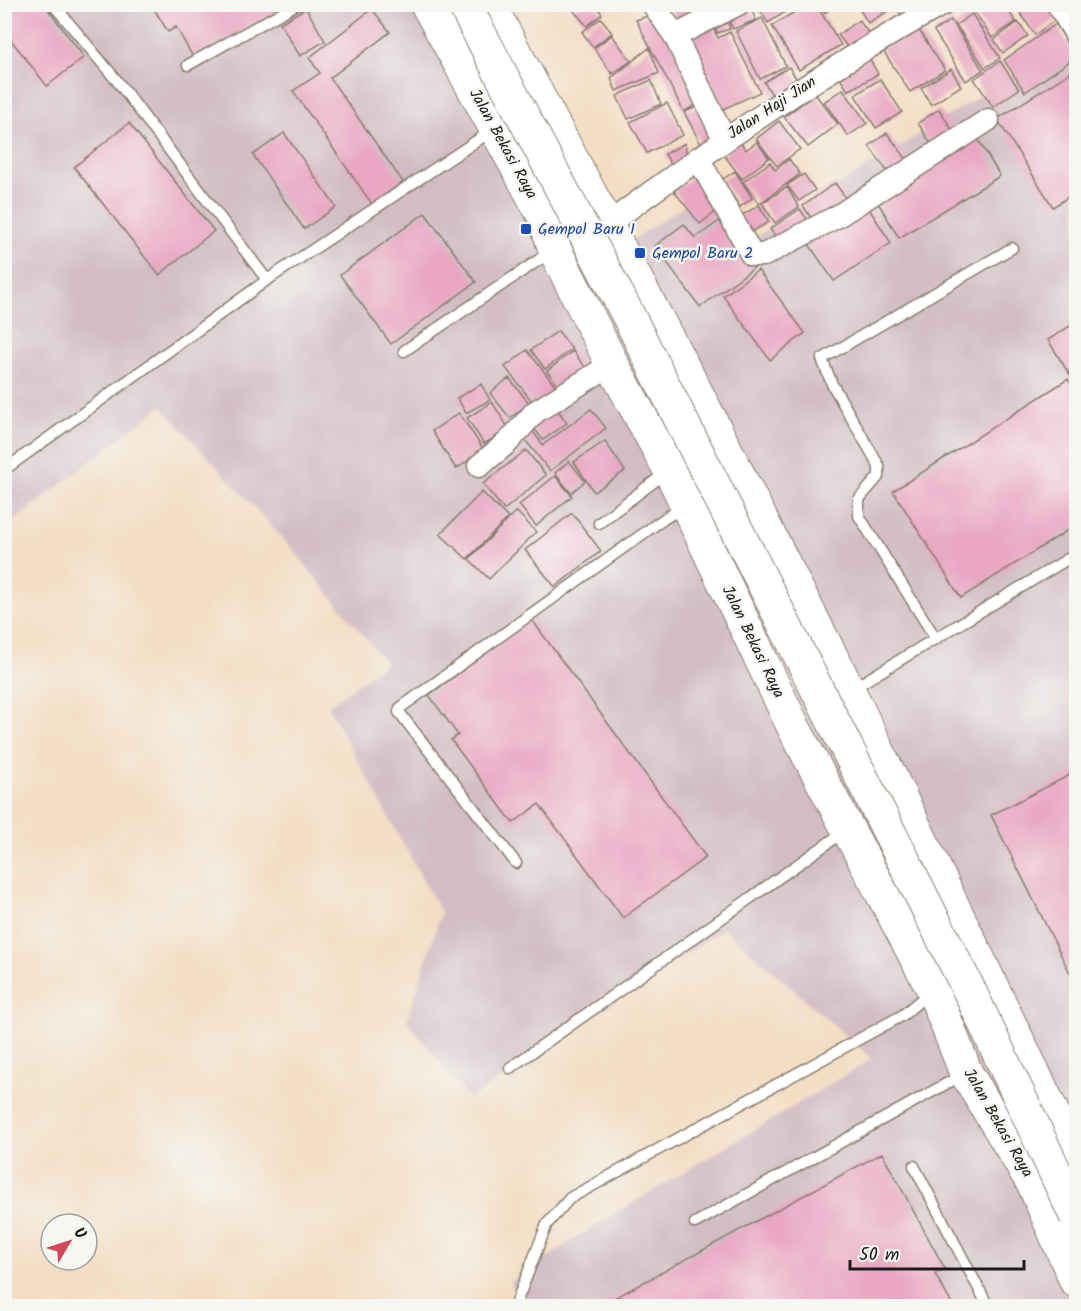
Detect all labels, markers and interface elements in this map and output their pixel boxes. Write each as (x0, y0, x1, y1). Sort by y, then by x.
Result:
street label: Jalan Haji Jian (723, 70, 821, 146)
street label: Jalan Bekasi Raya (462, 84, 544, 204)
place label: Gempol Baru 1 (538, 217, 635, 242)
marker: Gempol Baru 1 (519, 222, 533, 236)
place label: Gempol Baru 2 (652, 241, 753, 266)
marker: Gempol Baru 2 (633, 246, 647, 260)
street label: Jalan Bekasi Raya (715, 581, 791, 703)
street label: Jalan Bekasi Raya (957, 1064, 1039, 1182)
north arrow (39, 1212, 99, 1272)
text: U (67, 1222, 92, 1245)
scale bar (850, 1233, 1024, 1271)
text: 50 m (859, 1241, 899, 1270)

